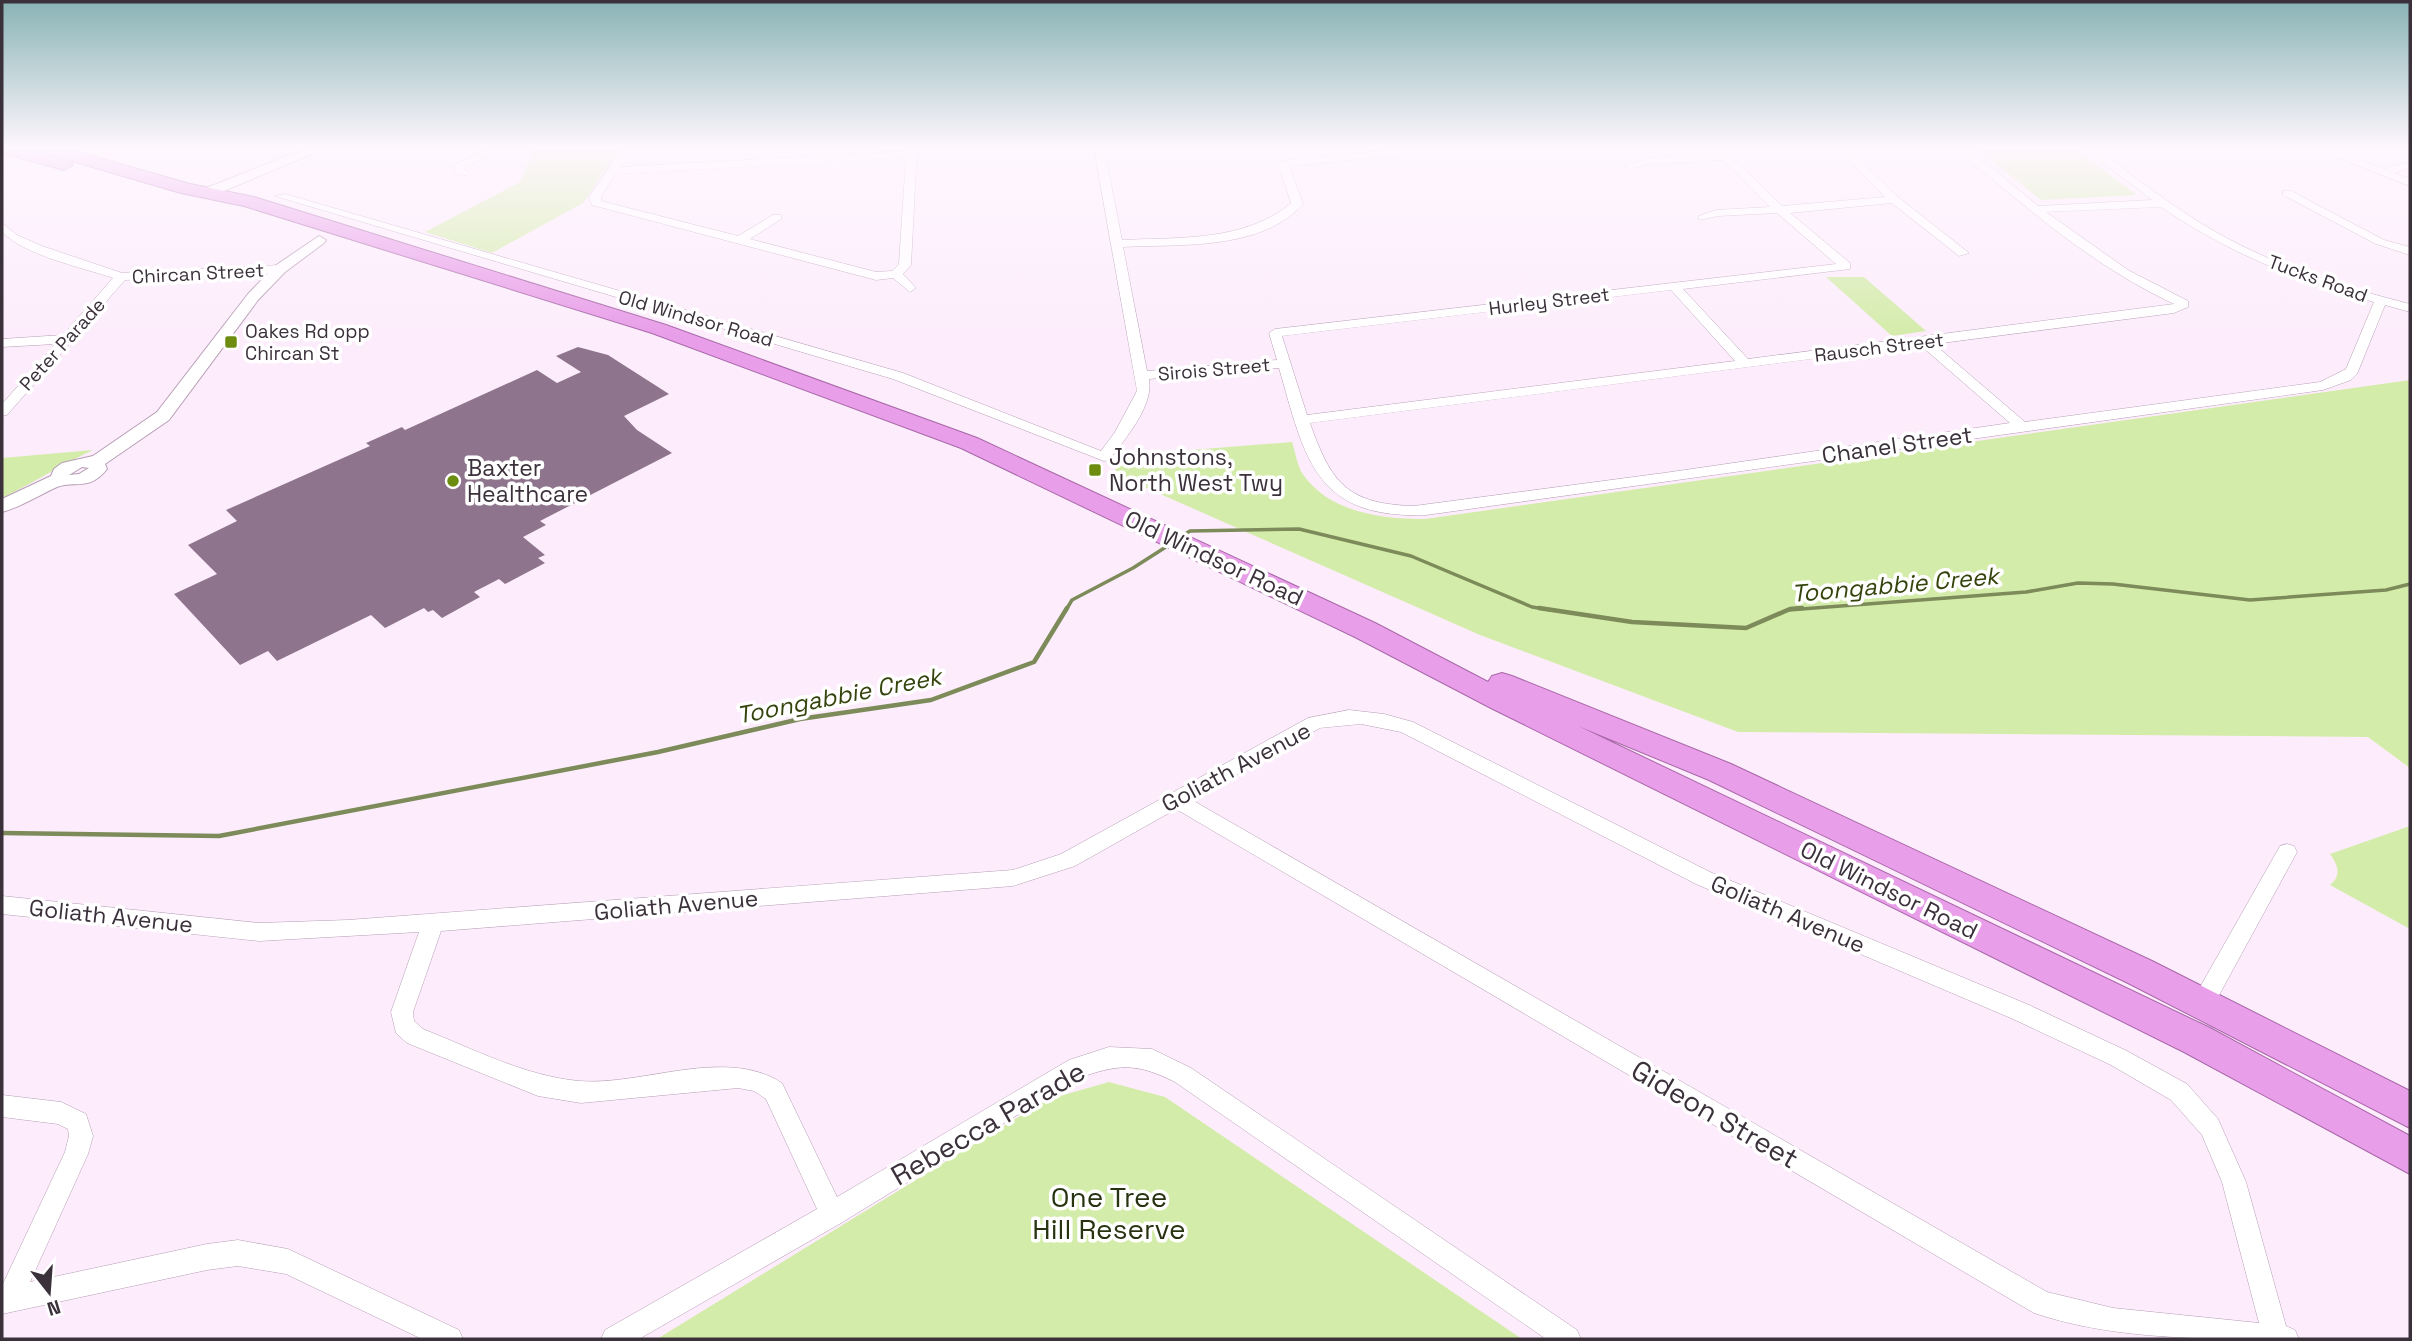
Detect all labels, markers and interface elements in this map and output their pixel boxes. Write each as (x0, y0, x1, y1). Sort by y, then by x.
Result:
street label: Tucks Road (2265, 249, 2371, 308)
street label: Chircan Street (131, 258, 265, 289)
street label: Hurley Street (1487, 282, 1611, 321)
street label: Old Windsor Road (616, 284, 776, 353)
street label: Peter Parade (14, 293, 111, 396)
place label: Oakes Rd opp Chircan St (245, 319, 370, 366)
street label: Rausch Street (1813, 327, 1945, 368)
marker: Oakes Rd opp Chircan St (223, 334, 239, 350)
street label: Sirois Street (1157, 352, 1271, 387)
street label: Chanel Street (1820, 420, 1974, 470)
place label: Johnstons, North West Twy (1109, 442, 1283, 498)
place label: Baxter Healthcare (467, 453, 588, 509)
marker: Johnstons, North West Twy (1087, 462, 1103, 478)
marker: Baxter Healthcare (445, 473, 461, 489)
street label: Old Windsor Road (1120, 503, 1308, 613)
water label: Toongabbie Creek (1790, 560, 2003, 609)
water label: Toongabbie Creek (734, 660, 947, 731)
street label: Goliath Avenue (1156, 715, 1316, 819)
street label: Old Windsor Road (1795, 834, 1983, 946)
street label: Goliath Avenue (1706, 868, 1870, 960)
street label: Goliath Avenue (593, 883, 759, 927)
street label: Goliath Avenue (28, 892, 194, 940)
street label: Gideon Street (1625, 1052, 1805, 1176)
street label: Rebecca Parade (884, 1053, 1092, 1193)
park label: One Tree Hill Reserve (1032, 1179, 1186, 1247)
north arrow (14, 1257, 84, 1327)
text: N (44, 1294, 64, 1322)

